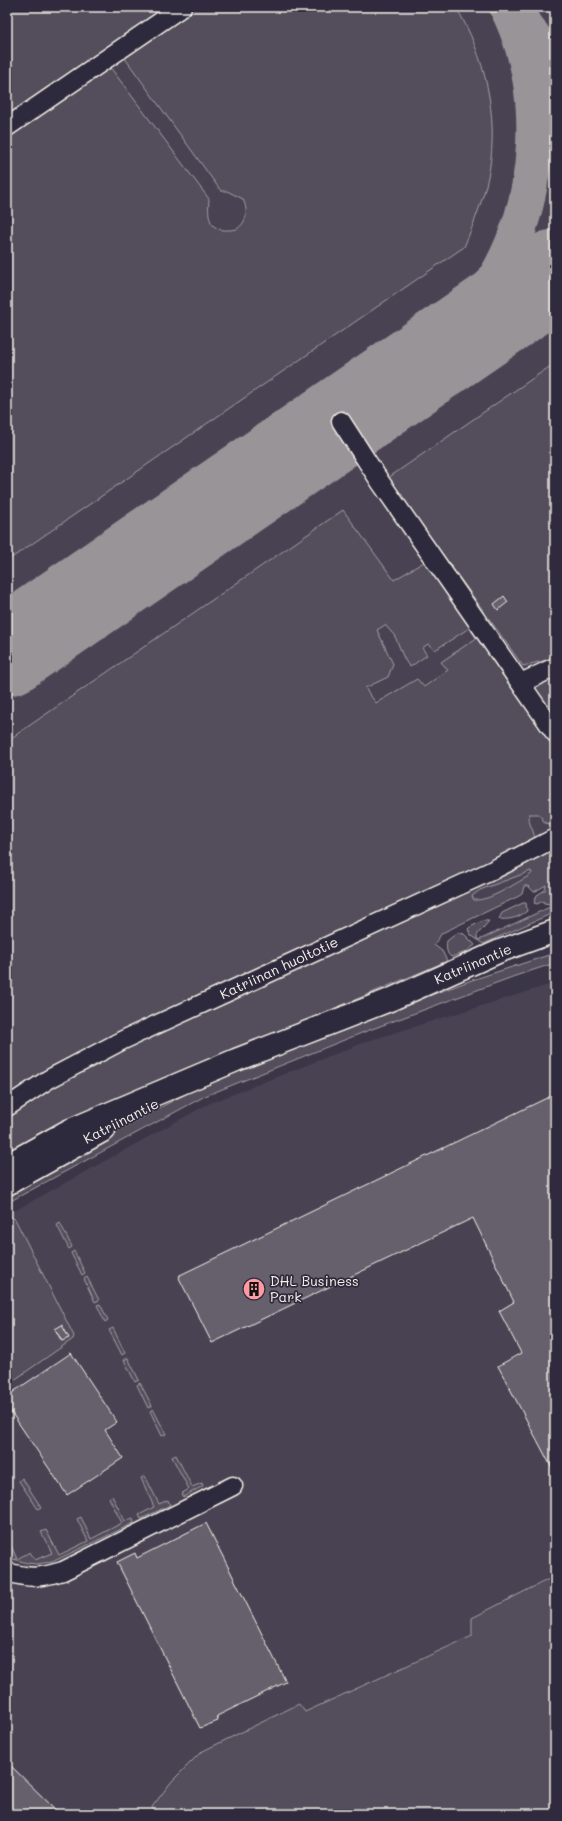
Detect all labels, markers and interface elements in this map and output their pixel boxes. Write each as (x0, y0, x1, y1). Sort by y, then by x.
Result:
street label: Katriinan huoltotie (216, 932, 341, 1003)
street label: Katriinantie (431, 939, 514, 988)
street label: Katriinantie (80, 1093, 162, 1148)
place label: DHL Business Park (270, 1271, 359, 1306)
building icon: DHL Business Park (241, 1276, 267, 1302)

